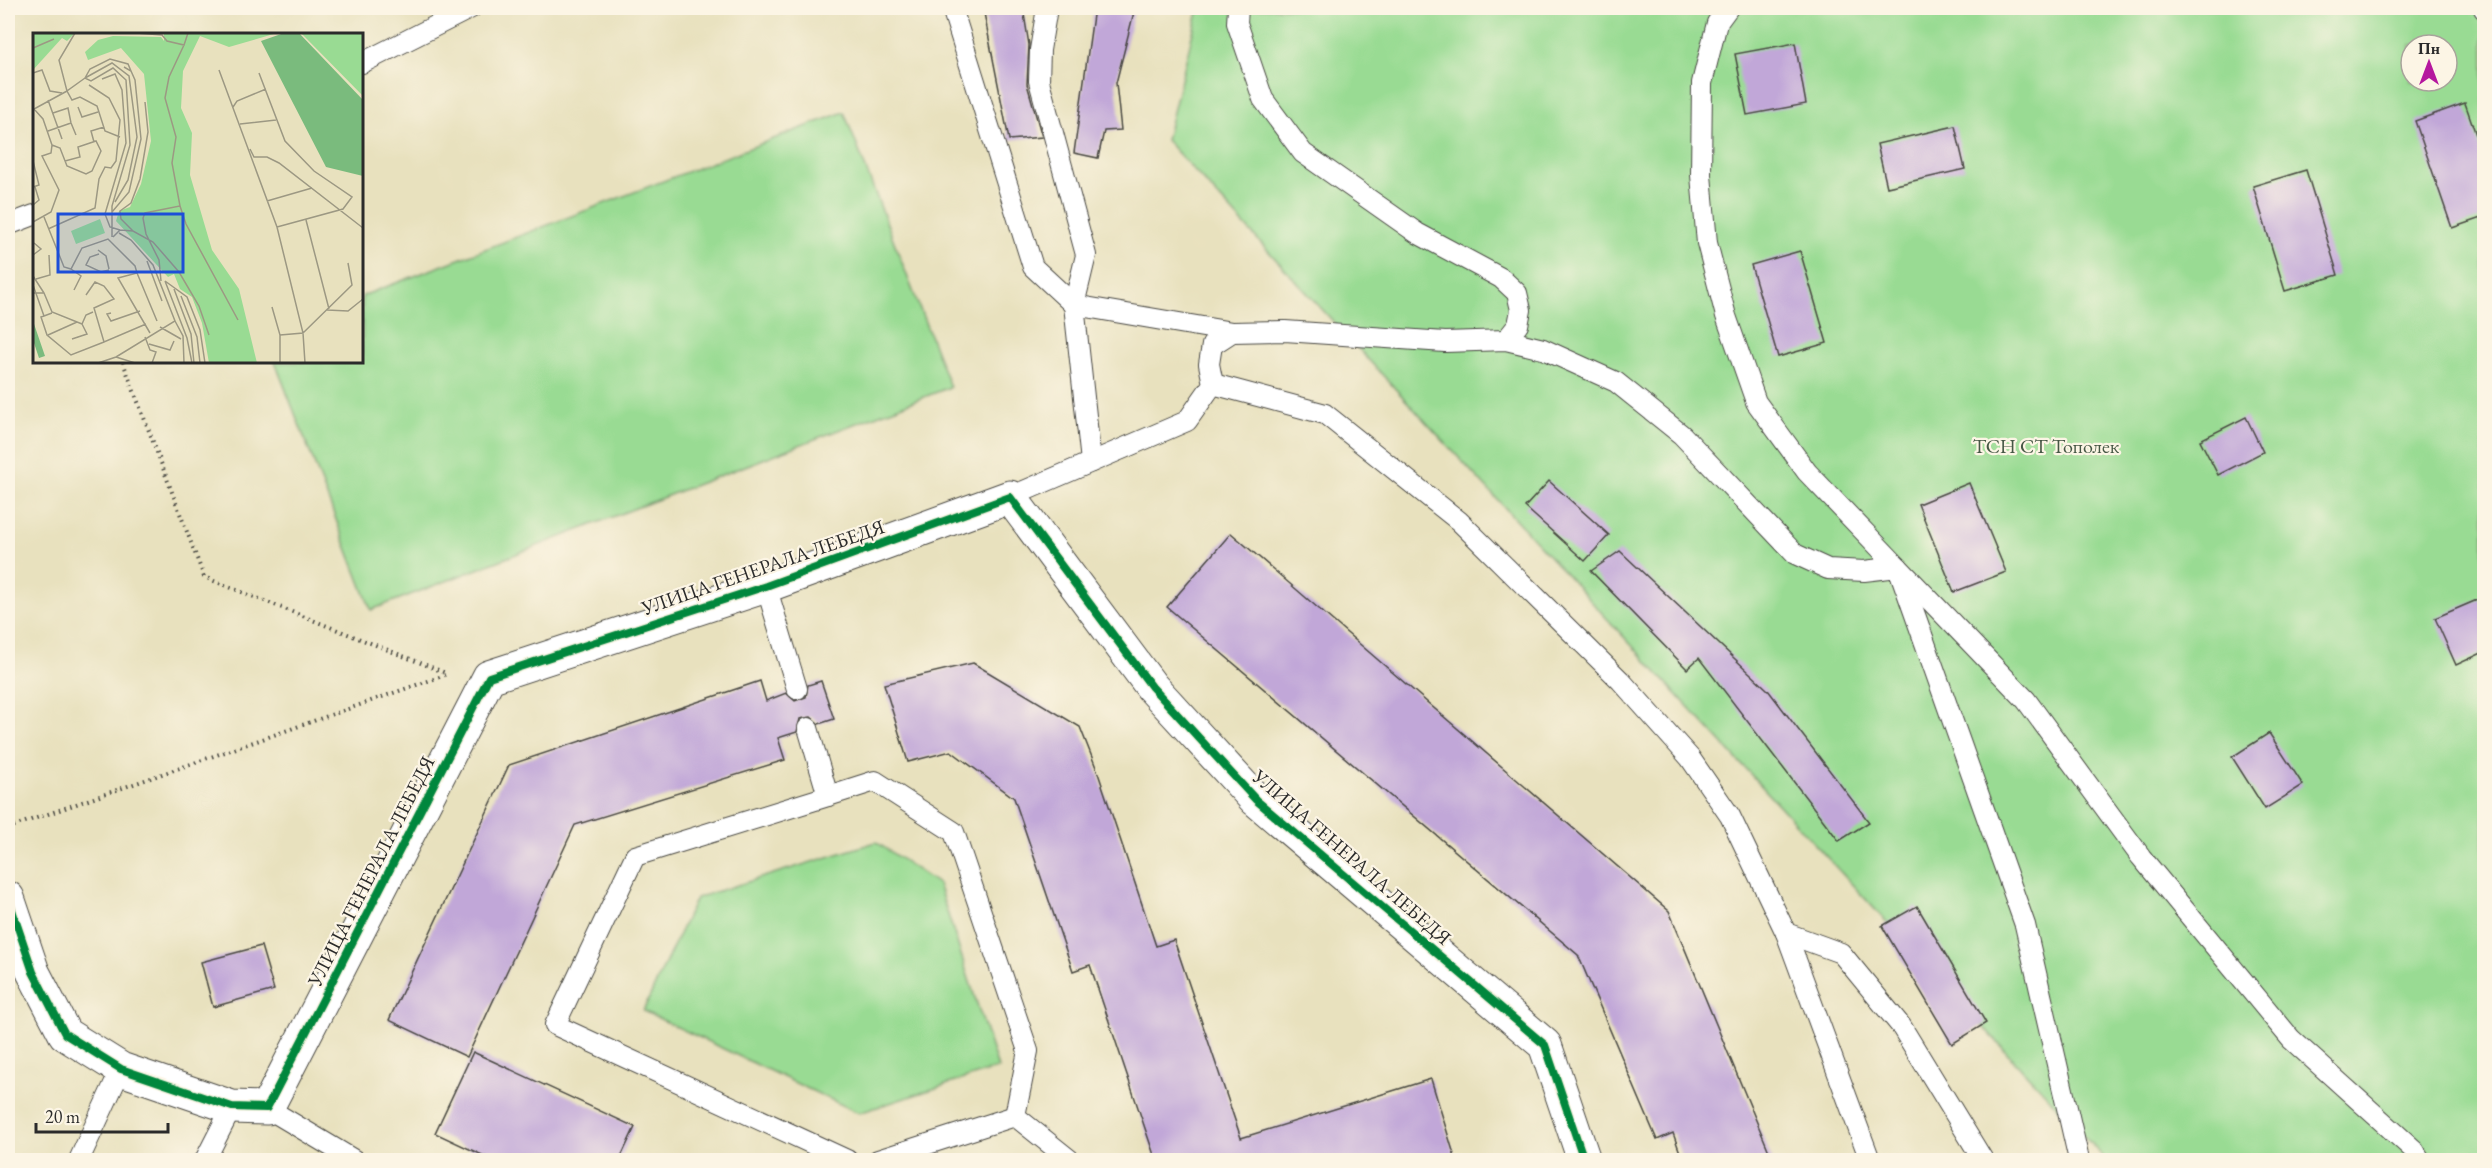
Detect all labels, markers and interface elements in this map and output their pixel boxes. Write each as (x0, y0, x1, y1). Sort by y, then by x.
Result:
inset map (33, 33, 363, 363)
north arrow (2399, 33, 2459, 93)
text: Пн (2418, 38, 2440, 59)
park label: ТСН СТ Тополек (1973, 433, 2120, 459)
street label: УЛИЦА ГЕНЕРАЛА ЛЕБЕДЯ (637, 513, 888, 621)
street label: УЛИЦА ГЕНЕРАЛА ЛЕБЕДЯ (301, 751, 441, 992)
street label: УЛИЦА ГЕНЕРАЛА ЛЕБЕДЯ (1246, 763, 1457, 951)
scale bar (36, 1096, 168, 1134)
text: 20 m (45, 1105, 80, 1128)

